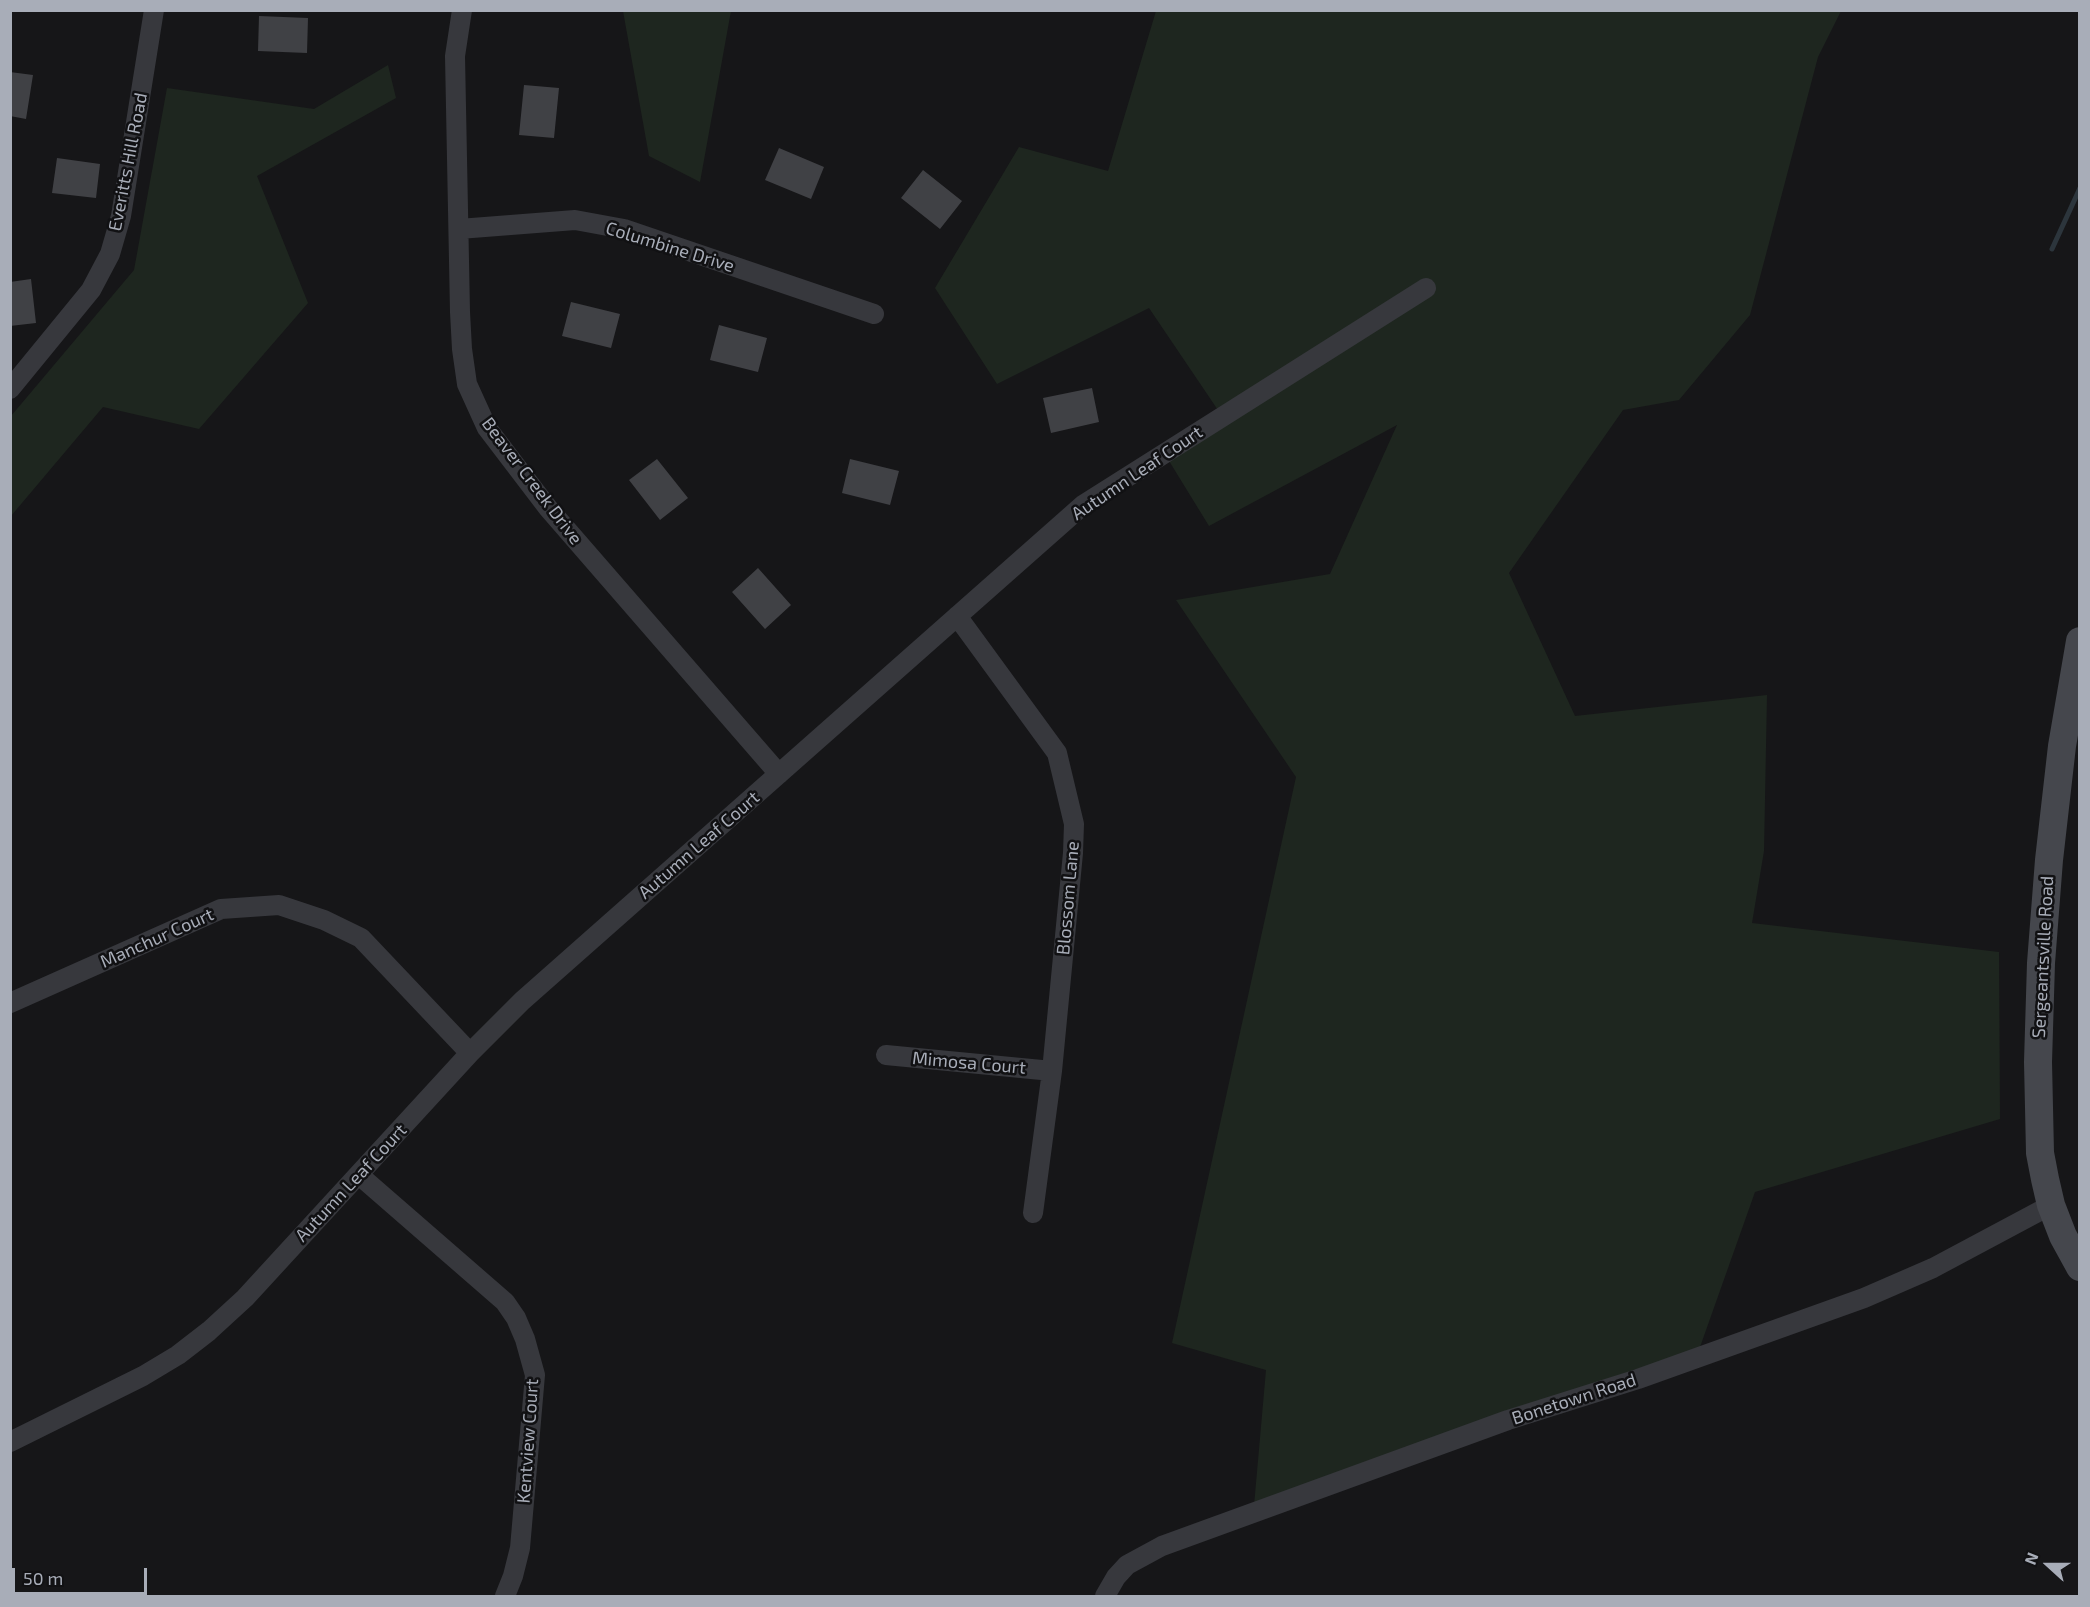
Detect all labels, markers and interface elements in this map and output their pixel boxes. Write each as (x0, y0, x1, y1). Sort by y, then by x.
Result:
street label: Everitts Hill Road (104, 91, 152, 233)
street label: Columbine Drive (603, 217, 737, 277)
street label: Beaver Creek Drive (477, 413, 587, 549)
street label: Autumn Leaf Court (1067, 421, 1207, 525)
street label: Autumn Leaf Court (634, 787, 764, 903)
street label: Blossom Lane (1052, 840, 1084, 956)
street label: Sergeantsville Road (2028, 875, 2058, 1039)
street label: Manchur Court (97, 903, 217, 973)
street label: Mimosa Court (911, 1047, 1027, 1079)
street label: Autumn Leaf Court (291, 1120, 411, 1246)
street label: Bonetown Road (1509, 1369, 1639, 1429)
street label: Kentview Court (513, 1378, 543, 1504)
north arrow (2018, 1535, 2078, 1595)
text: N (2020, 1550, 2042, 1567)
scale bar (15, 1556, 150, 1594)
text: 50 m (23, 1567, 63, 1589)

